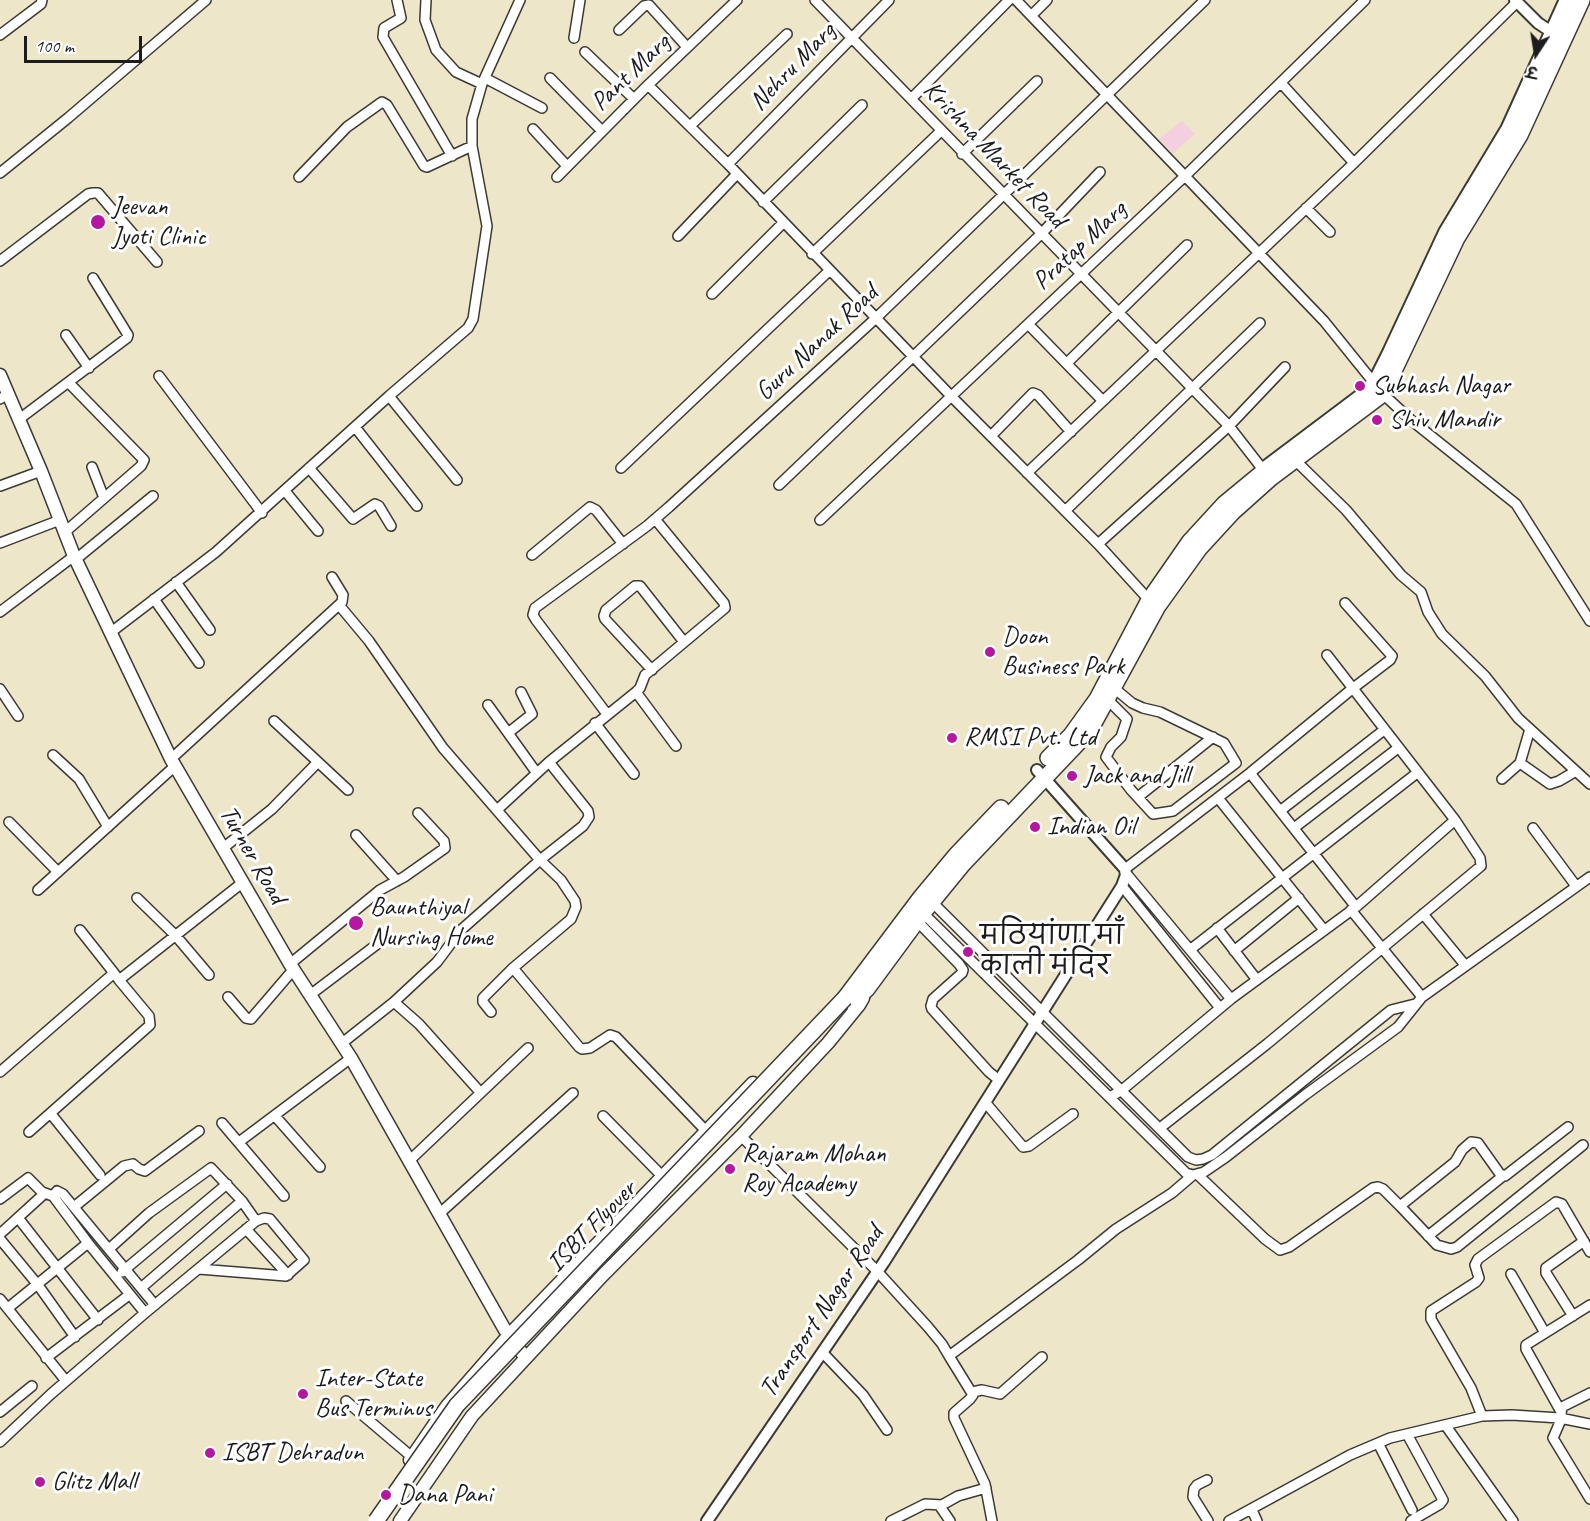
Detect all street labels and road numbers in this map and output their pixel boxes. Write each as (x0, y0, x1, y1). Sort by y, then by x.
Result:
street label: Nehru Marg (743, 16, 843, 118)
street label: Pant Marg (585, 28, 677, 118)
street label: Krishna Market Road (916, 75, 1072, 235)
street label: Pratap Marg (1027, 195, 1133, 297)
street label: Guru Nanak Road (749, 278, 885, 408)
street label: Turner Road (212, 800, 292, 910)
street label: ISBT Flyover (541, 1175, 643, 1279)
street label: Transport Nagar Road (753, 1220, 891, 1404)

